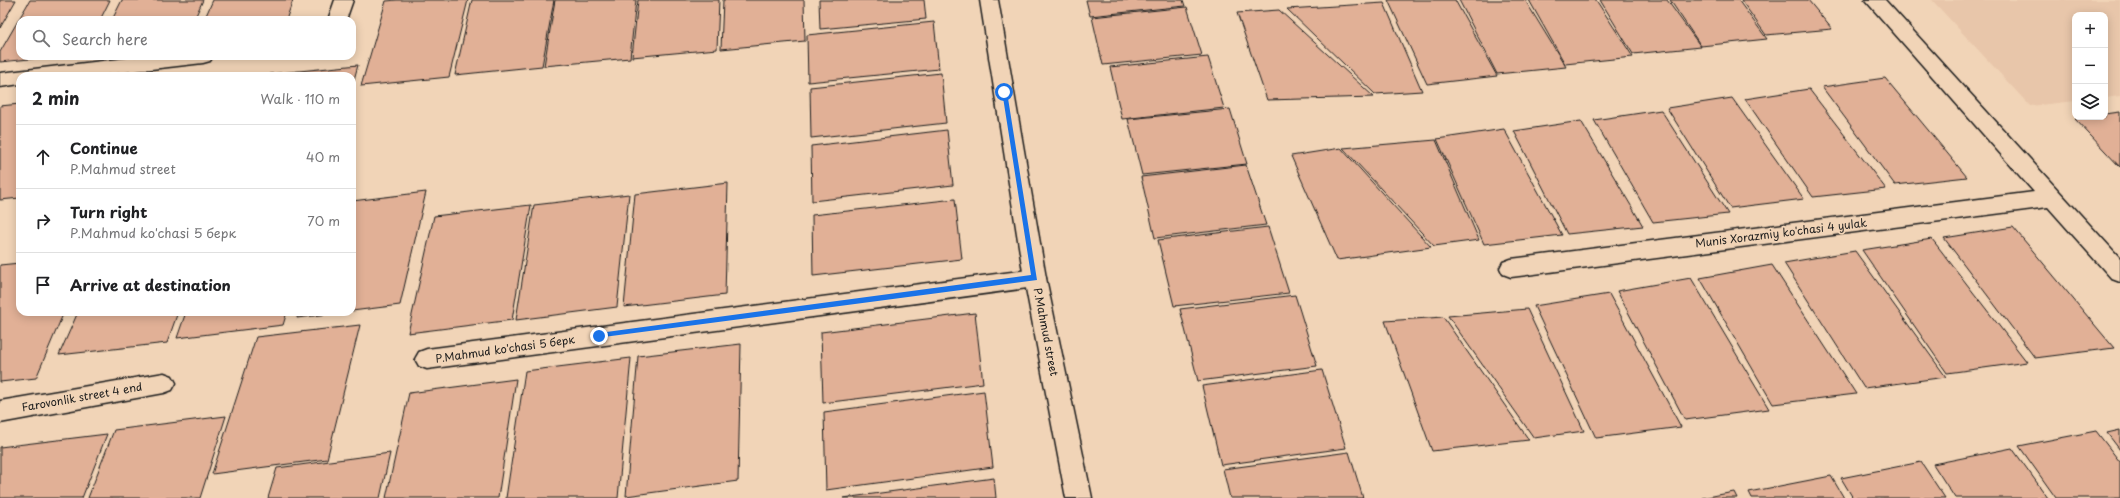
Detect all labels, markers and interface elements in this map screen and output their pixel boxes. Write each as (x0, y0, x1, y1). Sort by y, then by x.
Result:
map controls (2072, 12, 2108, 120)
button: + (2072, 12, 2108, 48)
search box (16, 16, 356, 60)
icon: search (30, 27, 52, 49)
text: Search here (62, 27, 148, 50)
button: − (2072, 48, 2108, 84)
route start (995, 83, 1013, 101)
button: layers (2072, 84, 2108, 120)
text: 2 min (32, 85, 79, 111)
text: Walk · 110 m (261, 89, 340, 108)
text: Continue (70, 136, 138, 159)
icon: ahead (32, 146, 54, 168)
text: 40 m (306, 147, 340, 166)
text: P.Mahmud street (70, 159, 176, 178)
text: Turn right (70, 200, 147, 223)
icon: right (32, 210, 54, 232)
text: 70 m (307, 211, 340, 230)
street label: Munis Xorazmiy ko'chasi 4 yulak (1694, 213, 1868, 251)
text: P.Mahmud ko'chasi 5 берк (70, 223, 236, 242)
text: Arrive at destination (70, 273, 231, 296)
icon: arrive (32, 274, 54, 296)
street label: P.Mahmud street (1030, 286, 1063, 378)
route end (590, 327, 608, 345)
street label: P.Mahmud ko'chasi 5 берк (434, 330, 576, 367)
street label: Farovonlik street 4 end (20, 378, 144, 415)

